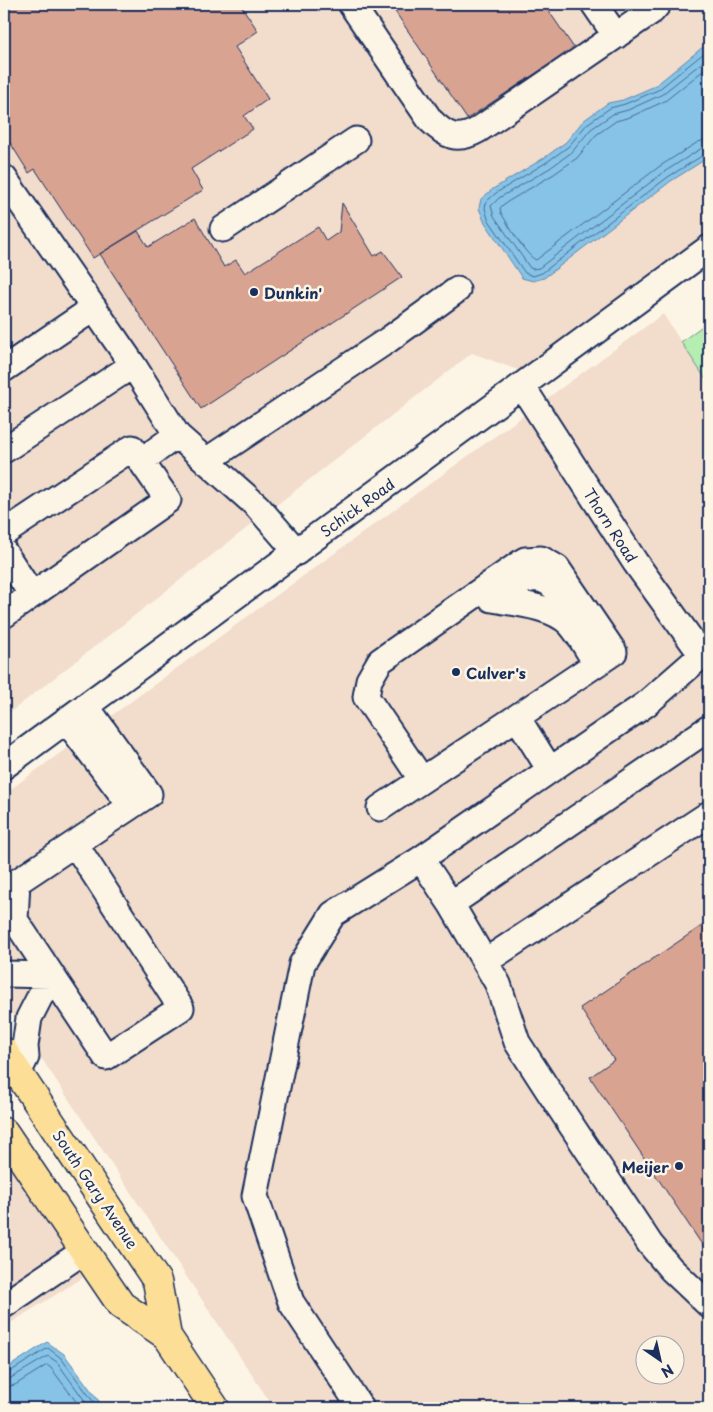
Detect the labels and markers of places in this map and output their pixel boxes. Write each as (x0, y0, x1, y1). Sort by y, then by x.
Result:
place label: Dunkin' (264, 281, 322, 304)
marker: Dunkin' (248, 286, 260, 298)
place label: Culver's (466, 661, 526, 684)
marker: Culver's (450, 666, 462, 678)
place label: Meijer (622, 1155, 669, 1178)
marker: Meijer (673, 1160, 685, 1172)

